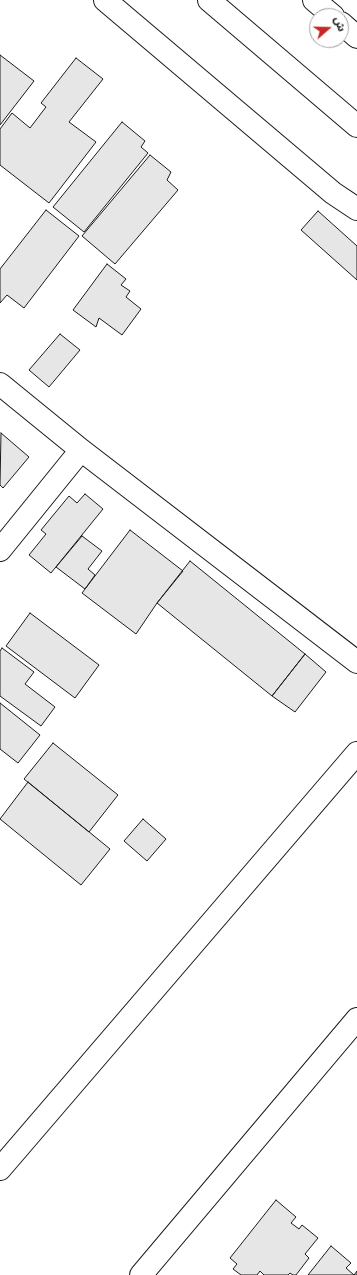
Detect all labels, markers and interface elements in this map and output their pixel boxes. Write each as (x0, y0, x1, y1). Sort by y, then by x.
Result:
north arrow (309, 8, 349, 48)
text: ش (331, 15, 348, 33)

